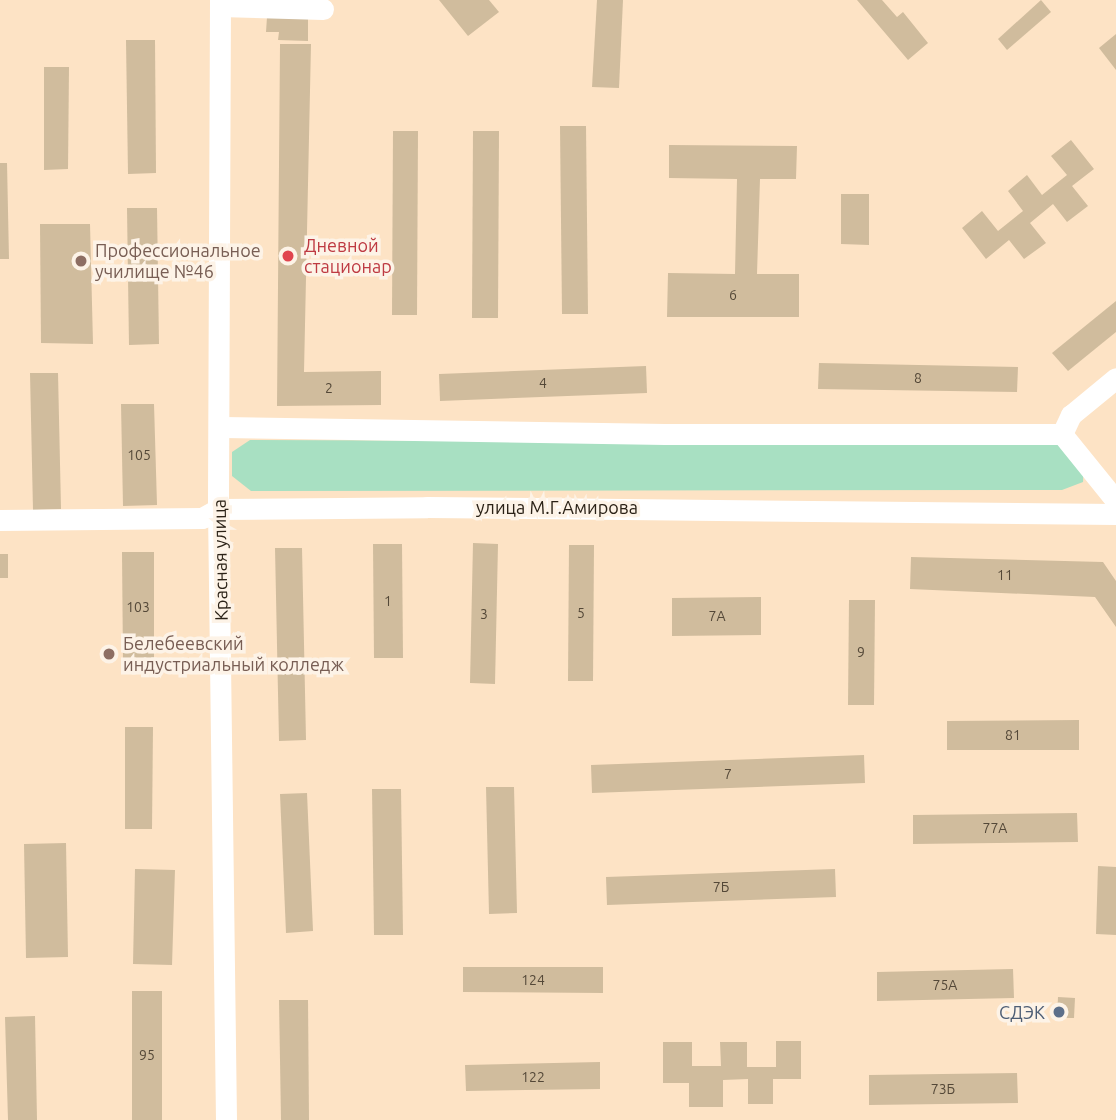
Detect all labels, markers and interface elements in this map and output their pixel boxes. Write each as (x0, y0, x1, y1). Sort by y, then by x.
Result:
place label: Дневной стационар (304, 235, 392, 278)
place label: Профессиональное училище №46 (95, 240, 261, 282)
marker: Дневной стационар (278, 246, 298, 266)
marker: Профессиональное училище №46 (73, 253, 89, 269)
house number: 6 (729, 287, 737, 303)
house number: 8 (914, 370, 922, 386)
house number: 4 (539, 375, 547, 391)
house number: 2 (325, 380, 333, 396)
house number: 105 (127, 447, 151, 463)
street label: улица М.Г.Амирова (476, 496, 638, 518)
street label: Красная улица (208, 499, 232, 621)
house number: 11 (997, 567, 1013, 583)
house number: 1 (384, 593, 392, 609)
house number: 103 (126, 599, 150, 615)
house number: 5 (577, 605, 585, 621)
house number: 3 (480, 606, 488, 622)
house number: 7А (709, 608, 725, 624)
place label: Белебеевский индустриальный колледж (123, 633, 344, 676)
house number: 9 (857, 644, 865, 660)
marker: Белебеевский индустриальный колледж (101, 646, 117, 662)
house number: 81 (1005, 727, 1021, 743)
house number: 7 (724, 766, 732, 782)
house number: 77А (983, 820, 1007, 836)
house number: 7Б (713, 879, 729, 895)
house number: 124 (521, 972, 545, 988)
house number: 75А (933, 977, 957, 993)
place label: СДЭК (999, 1001, 1045, 1023)
marker: СДЭК (1051, 1004, 1067, 1020)
house number: 95 (139, 1047, 155, 1063)
house number: 122 (521, 1069, 545, 1085)
house number: 73Б (931, 1081, 955, 1097)

